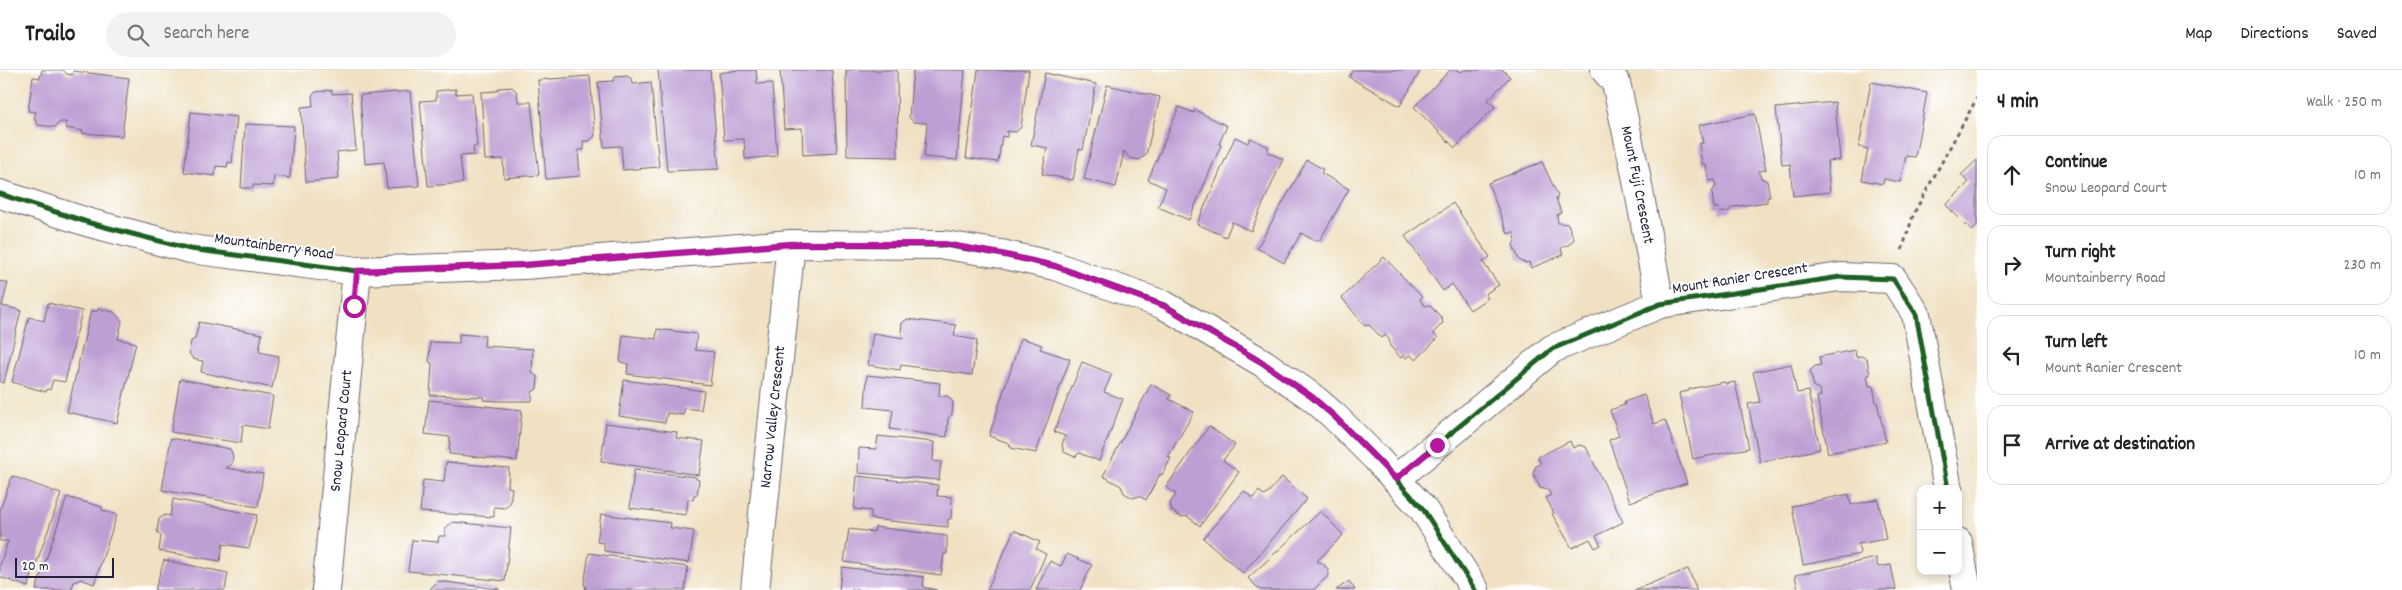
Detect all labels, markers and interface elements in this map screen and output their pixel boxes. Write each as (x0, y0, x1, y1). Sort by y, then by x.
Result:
search box (106, 12, 456, 57)
text: Trailo (25, 18, 76, 52)
icon: search (124, 21, 152, 49)
text: Search here (164, 21, 249, 48)
text: Map (2185, 22, 2212, 47)
text: Directions (2240, 22, 2309, 47)
text: Saved (2337, 22, 2377, 47)
text: 4 min (1997, 88, 2039, 118)
text: Walk · 250 m (2306, 91, 2382, 114)
street label: Mount Fuji Crescent (1614, 124, 1660, 246)
text: Continue (2045, 150, 2107, 177)
icon: ahead (1998, 161, 2026, 189)
text: 10 m (2354, 164, 2381, 187)
text: Snow Leopard Court (2045, 177, 2167, 200)
street label: Mountainberry Road (213, 227, 335, 267)
text: Turn right (2045, 240, 2116, 267)
icon: right (1998, 251, 2026, 279)
text: 230 m (2344, 254, 2381, 277)
street label: Mount Ranier Crescent (1671, 257, 1810, 301)
text: Mountainberry Road (2045, 267, 2165, 290)
route start (343, 295, 366, 318)
text: Turn left (2045, 330, 2108, 357)
icon: left (1998, 341, 2026, 369)
text: 10 m (2354, 344, 2381, 367)
street label: Narrow Valley Crescent (754, 345, 792, 489)
text: Mount Ranier Crescent (2045, 357, 2182, 380)
street label: Snow Leopard Court (324, 369, 359, 493)
icon: arrive (1998, 431, 2026, 459)
text: Arrive at destination (2045, 432, 2195, 459)
route end (1426, 434, 1449, 457)
map controls (1917, 485, 1962, 575)
button: + (1917, 485, 1962, 530)
button: − (1917, 530, 1962, 575)
scale bar (15, 555, 114, 578)
text: 20 m (22, 557, 49, 577)

